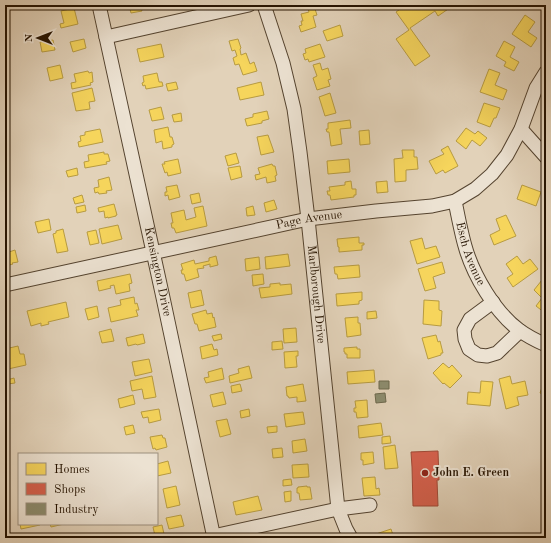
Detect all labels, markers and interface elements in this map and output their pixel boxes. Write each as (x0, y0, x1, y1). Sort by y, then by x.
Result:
north arrow (18, 18, 58, 58)
text: N (24, 33, 35, 42)
street label: Page Avenue (275, 209, 343, 232)
street label: Esch Avenue (453, 221, 487, 288)
street label: Kensington Drive (142, 226, 173, 318)
street label: Marlborough Drive (305, 245, 327, 345)
legend (18, 453, 158, 525)
text: Homes (54, 464, 90, 476)
place label: John E. Green (433, 467, 509, 479)
marker: John E. Green (420, 468, 430, 478)
text: Shops (54, 484, 85, 496)
text: Industry (54, 504, 99, 516)

